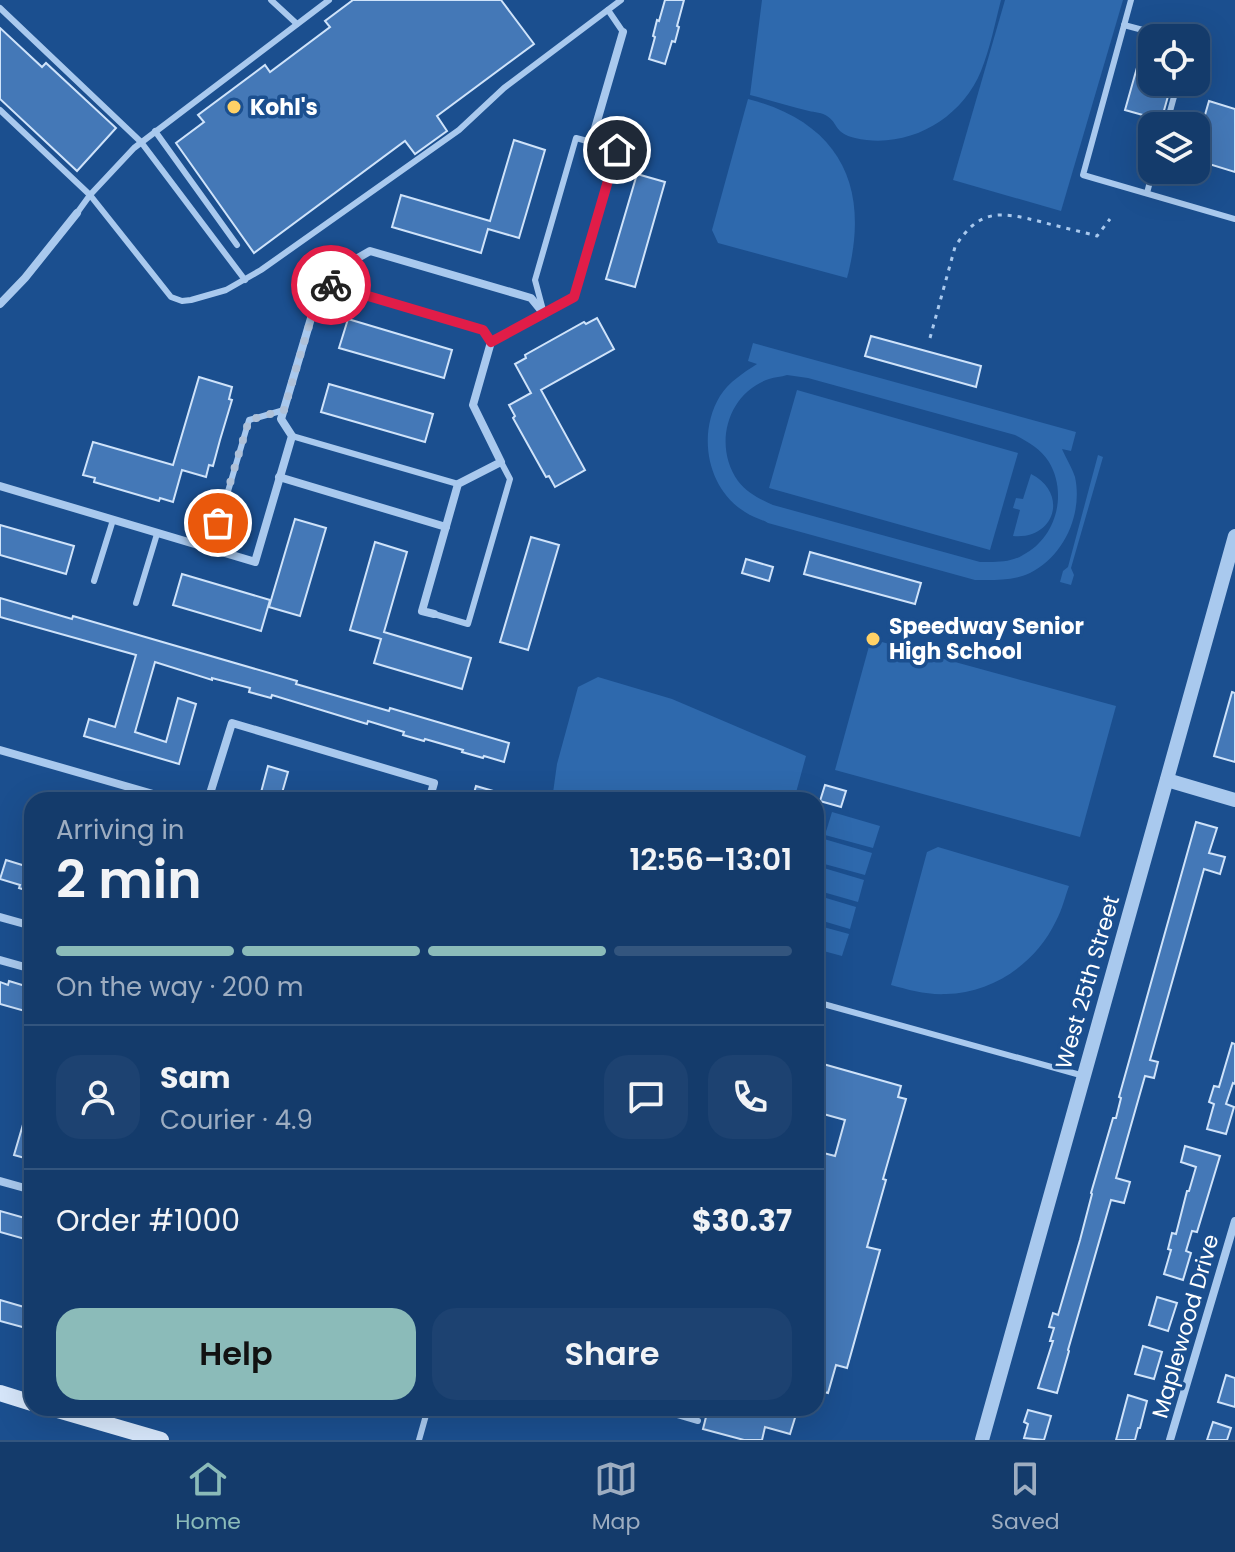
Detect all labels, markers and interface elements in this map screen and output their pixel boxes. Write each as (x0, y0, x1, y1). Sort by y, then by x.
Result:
map controls (1138, 24, 1210, 184)
button: locate (1138, 24, 1210, 96)
place label: Kohl's (250, 92, 318, 123)
marker: Kohl's (225, 98, 243, 116)
button: layers (1138, 112, 1210, 184)
pin (583, 116, 651, 184)
icon: home (595, 128, 639, 172)
courier (291, 245, 371, 325)
icon: bike (309, 263, 353, 307)
pin (184, 489, 252, 557)
icon: bag (196, 501, 240, 545)
place label: Speedway Senior High School (889, 611, 1084, 667)
marker: Speedway Senior High School (864, 630, 882, 648)
text: Arriving in (56, 812, 185, 848)
text: 12:56–13:01 (629, 838, 792, 881)
text: 2 min (56, 843, 202, 916)
street label: West 25th Street (1048, 892, 1127, 1073)
text: On the way · 200 m (56, 969, 303, 1005)
button: person (56, 1055, 140, 1139)
button: chat (604, 1055, 688, 1139)
button: phone (708, 1055, 792, 1139)
text: Sam (160, 1056, 231, 1099)
text: Courier · 4.9 (160, 1102, 313, 1138)
text: Order #1000 (56, 1199, 240, 1242)
text: $30.37 (692, 1199, 792, 1242)
street label: Maplewood Drive (1144, 1231, 1227, 1422)
button: Help (56, 1308, 416, 1400)
button: Share (432, 1308, 792, 1400)
tab: Home (175, 1457, 241, 1538)
tab: Map (592, 1457, 640, 1538)
tab: Saved (991, 1457, 1060, 1538)

